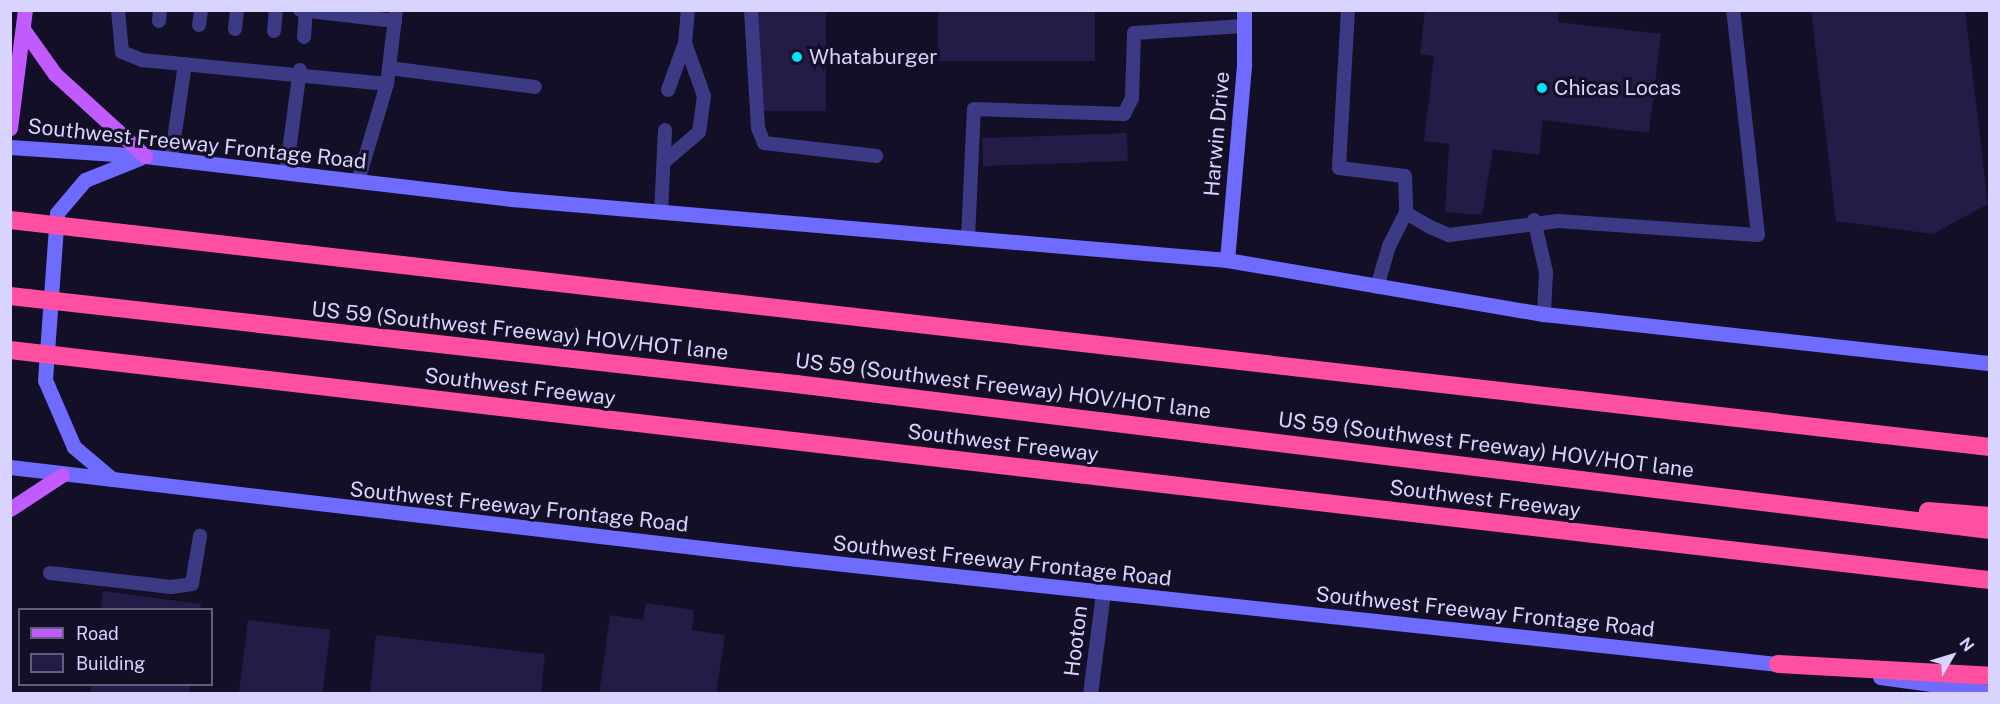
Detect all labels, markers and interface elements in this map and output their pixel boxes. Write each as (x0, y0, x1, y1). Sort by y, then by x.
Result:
place label: Whataburger (809, 44, 937, 70)
marker: Whataburger (790, 50, 804, 64)
street label: Harwin Drive (1199, 70, 1235, 198)
place label: Chicas Locas (1554, 75, 1681, 101)
marker: Chicas Locas (1535, 81, 1549, 95)
street label: Southwest Freeway Frontage Road (26, 114, 368, 174)
street label: US 59 (Southwest Freeway) HOV/HOT lane (310, 297, 730, 365)
street label: US 59 (Southwest Freeway) HOV/HOT lane (793, 348, 1213, 424)
street label: Southwest Freeway (423, 363, 617, 411)
street label: US 59 (Southwest Freeway) HOV/HOT lane (1276, 407, 1696, 483)
street label: Southwest Freeway (906, 419, 1100, 467)
street label: Southwest Freeway (1388, 475, 1582, 523)
street label: Southwest Freeway Frontage Road (348, 477, 690, 537)
street label: Southwest Freeway Frontage Road (831, 531, 1173, 591)
street label: Southwest Freeway Frontage Road (1314, 582, 1656, 642)
street label: Hooton (1059, 604, 1093, 678)
legend (18, 608, 213, 686)
text: Road (76, 623, 119, 644)
north arrow (1922, 626, 1982, 686)
text: N (1955, 634, 1978, 655)
text: Building (76, 653, 145, 674)

